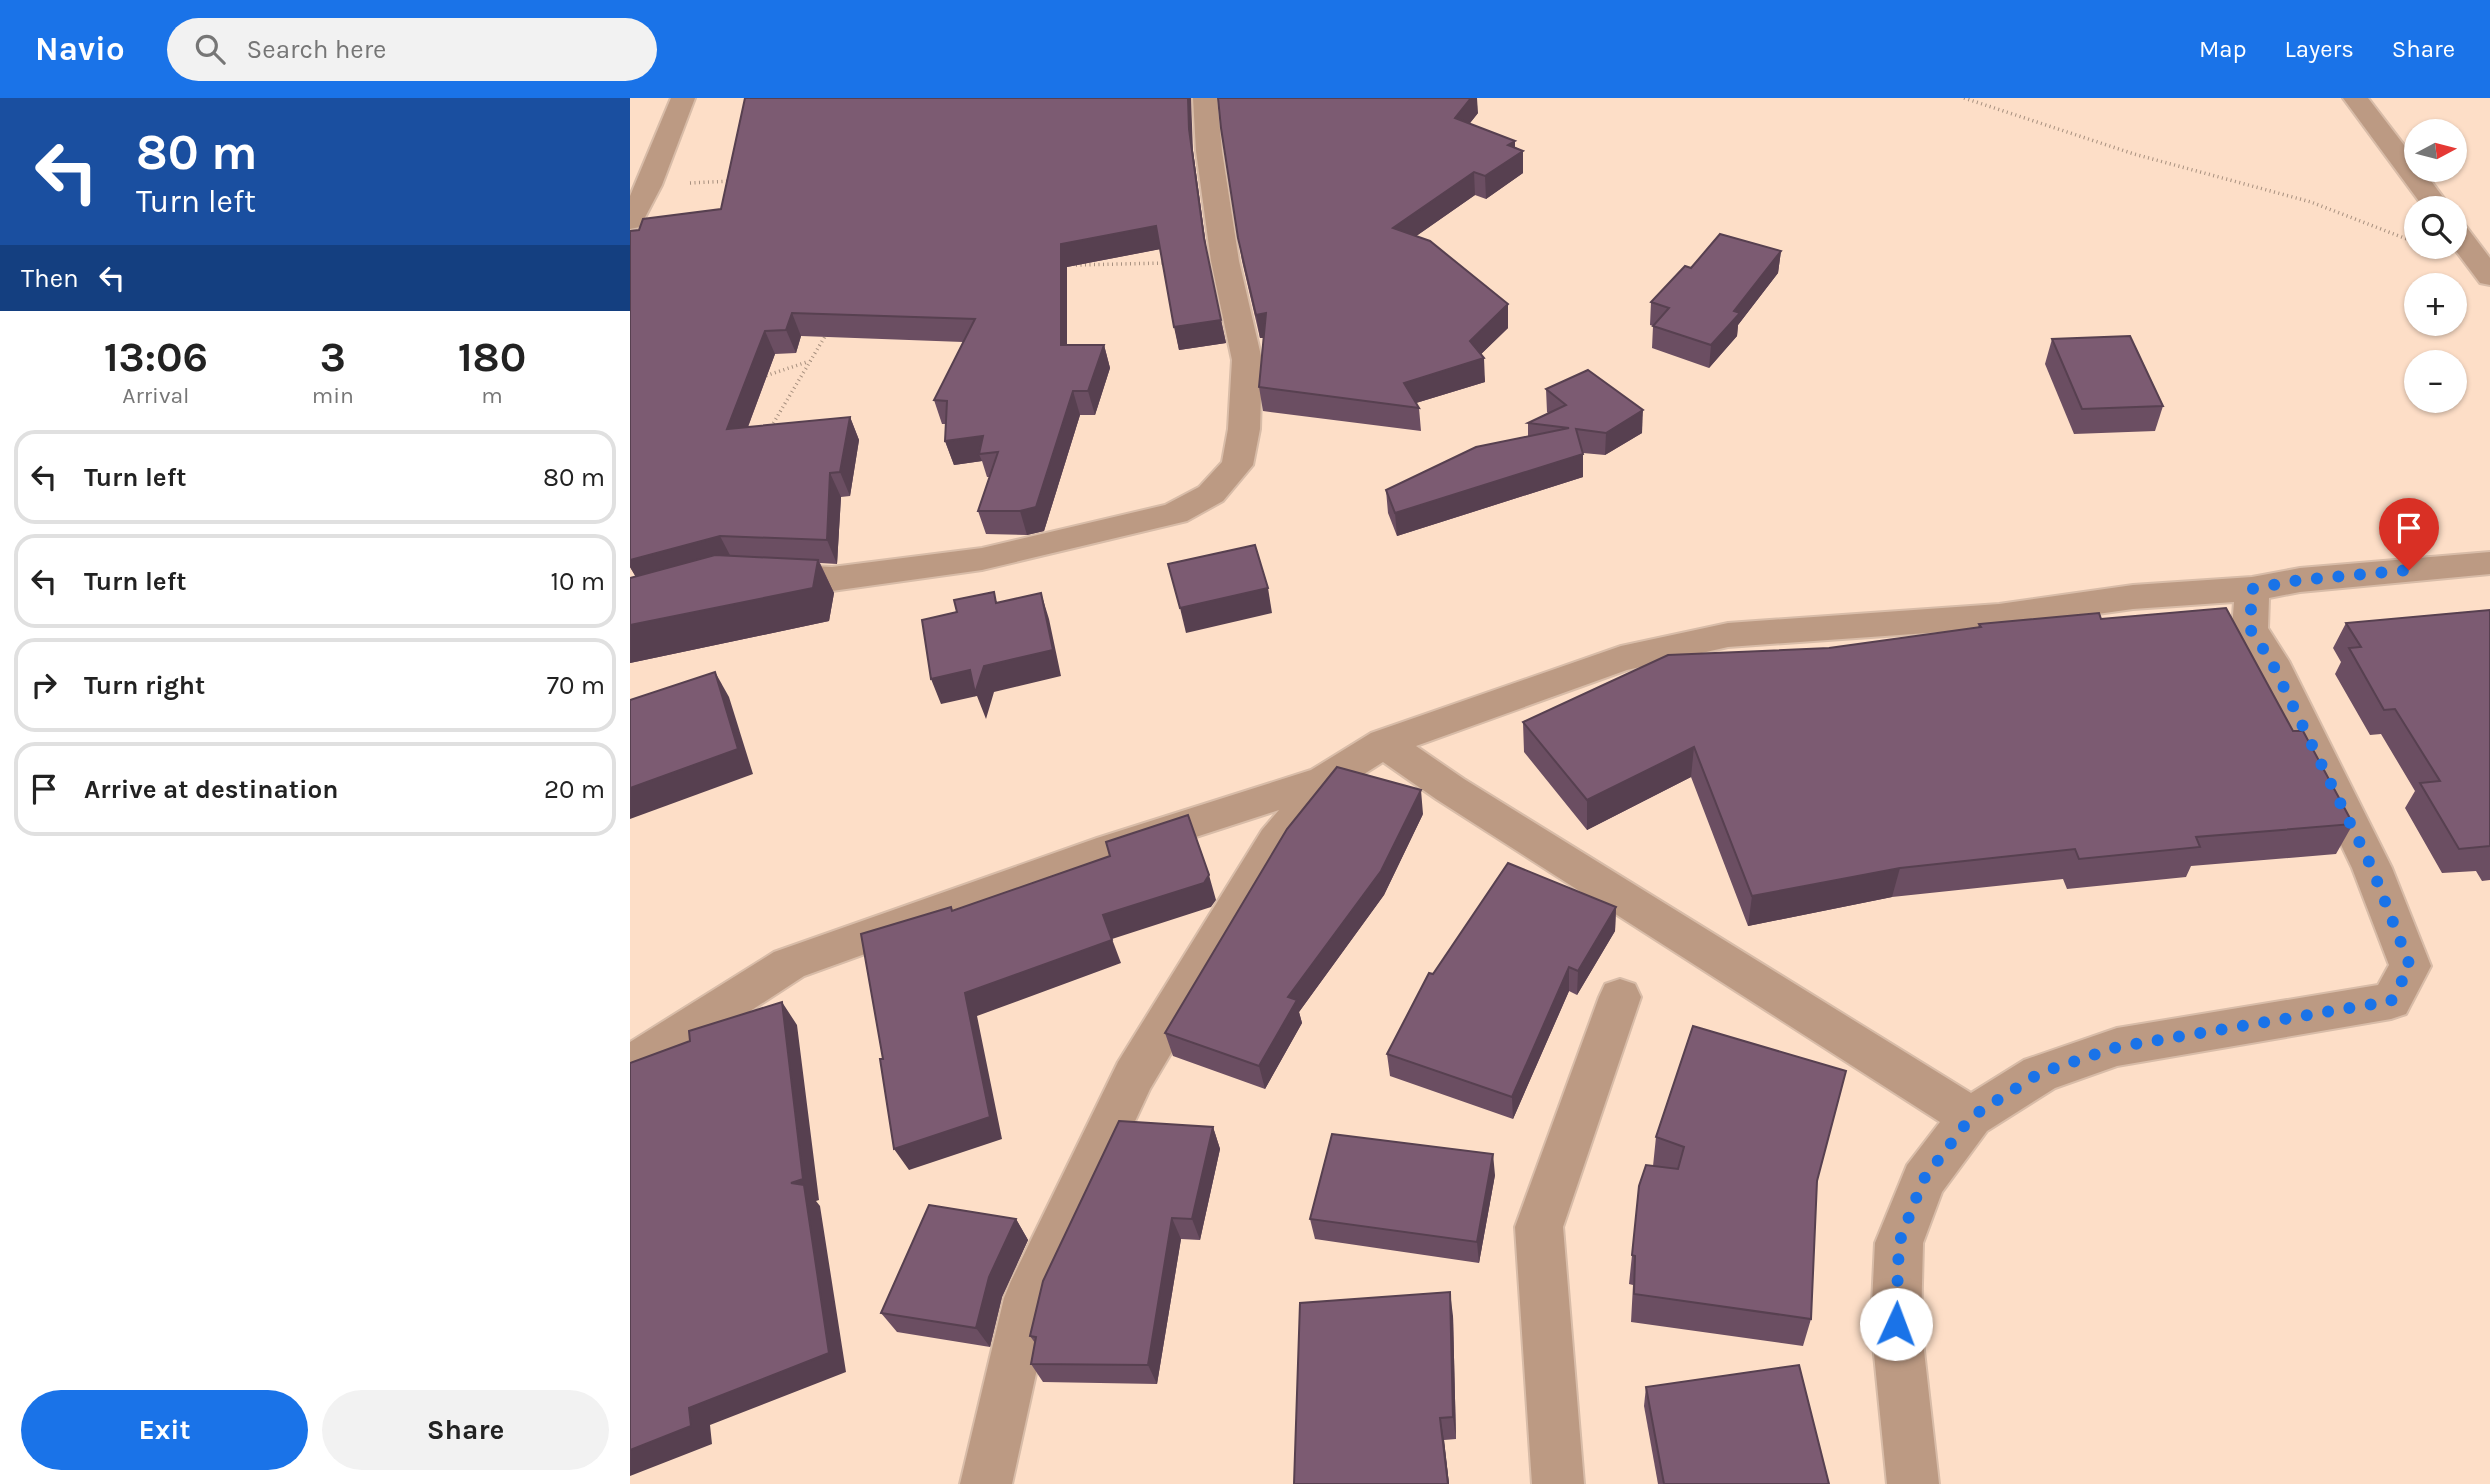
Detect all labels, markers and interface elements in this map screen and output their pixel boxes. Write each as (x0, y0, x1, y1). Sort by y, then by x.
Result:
search box (167, 18, 657, 81)
text: Navio (35, 30, 125, 68)
icon: search (191, 30, 229, 68)
text: Search here (247, 34, 386, 65)
text: Map (2199, 35, 2247, 63)
text: Layers (2285, 35, 2354, 63)
text: Share (2392, 35, 2455, 63)
north arrow (2404, 119, 2468, 182)
map controls (2404, 119, 2467, 413)
text: 80 m (136, 124, 258, 181)
icon: left (21, 126, 112, 217)
text: Turn left (136, 183, 256, 220)
button: search (2404, 196, 2467, 259)
icon: left (93, 259, 131, 297)
text: Then (21, 263, 79, 294)
button: + (2404, 273, 2467, 336)
text: 13:06 (104, 332, 208, 382)
text: 3 (320, 332, 346, 382)
text: 180 (458, 332, 526, 382)
button: − (2404, 350, 2467, 413)
text: Arrival (122, 382, 190, 409)
text: min (312, 382, 354, 409)
text: m (481, 382, 503, 409)
icon: left (25, 458, 63, 496)
text: Turn left (84, 462, 186, 493)
text: 80 m (543, 462, 605, 493)
pin (2379, 498, 2439, 570)
icon: arrive (2390, 509, 2428, 547)
icon: left (25, 562, 63, 600)
text: Turn left (84, 566, 186, 597)
text: 10 m (550, 566, 605, 597)
icon: right (25, 666, 63, 704)
text: Turn right (84, 670, 205, 701)
text: 70 m (547, 670, 605, 701)
icon: arrive (25, 770, 63, 808)
text: Arrive at destination (84, 774, 338, 805)
text: 20 m (544, 774, 605, 805)
position arrow (1859, 1287, 1933, 1361)
button: Exit (21, 1390, 308, 1470)
button: Share (322, 1390, 609, 1470)

